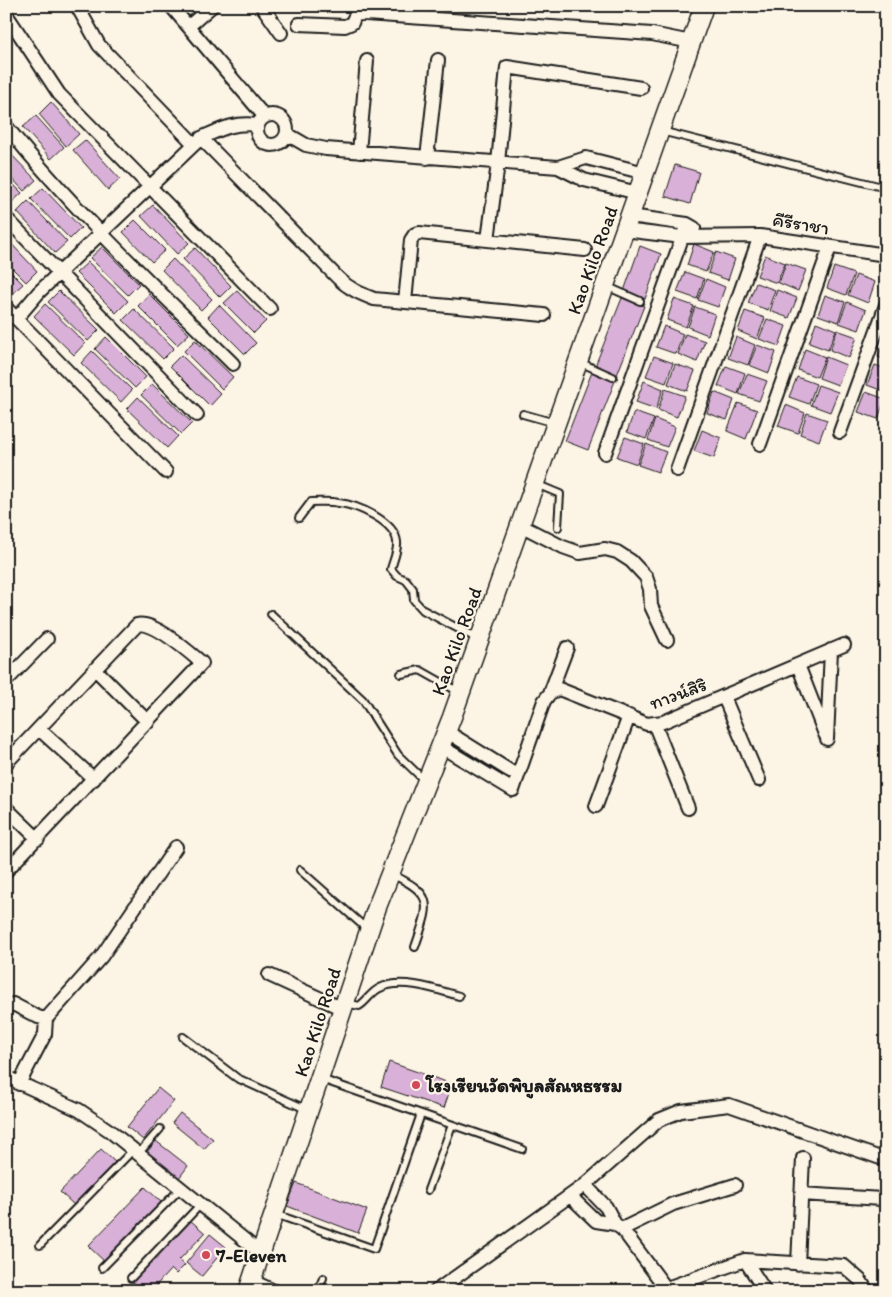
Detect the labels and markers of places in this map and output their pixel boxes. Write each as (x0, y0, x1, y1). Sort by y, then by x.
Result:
place label: โรงเรียนวัดพิบูลสัณหธรรม (425, 1074, 622, 1099)
marker: โรงเรียนวัดพิบูลสัณหธรรม (410, 1079, 422, 1091)
place label: 7-Eleven (215, 1244, 287, 1267)
marker: 7-Eleven (200, 1249, 212, 1261)

